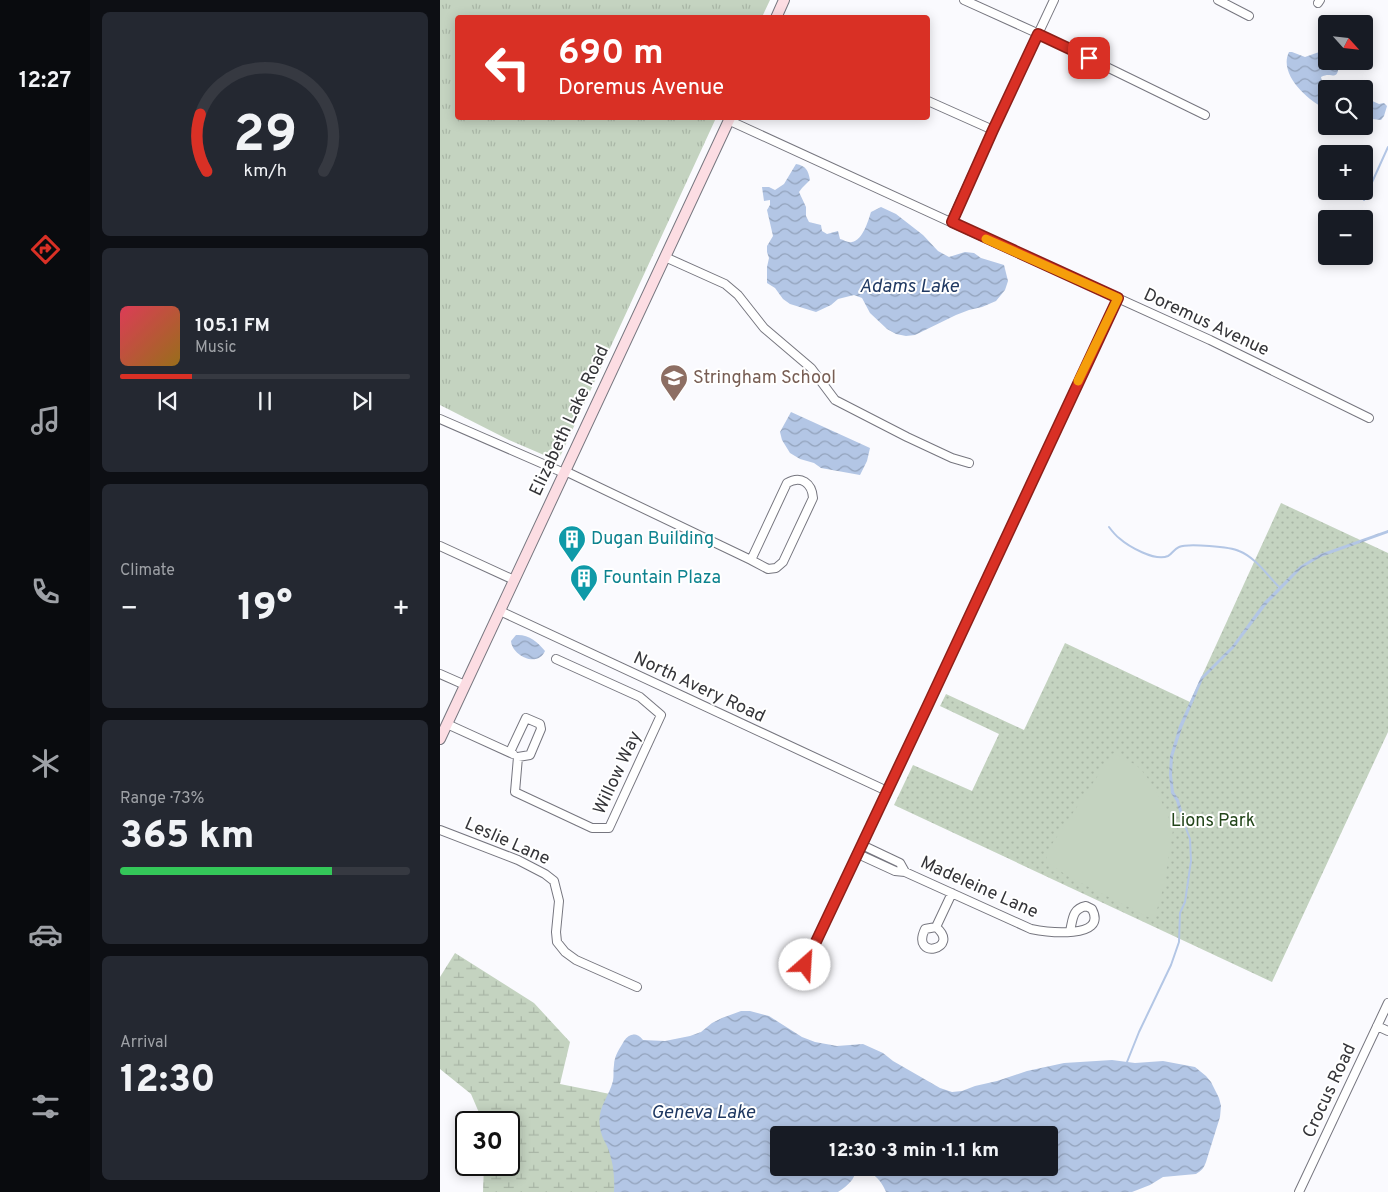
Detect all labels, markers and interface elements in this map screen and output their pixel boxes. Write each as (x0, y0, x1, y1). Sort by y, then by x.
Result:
north arrow (1318, 15, 1372, 70)
map controls (1318, 15, 1373, 265)
text: 690 m (558, 32, 664, 76)
icon: left (475, 35, 540, 100)
pin (1068, 37, 1110, 79)
icon: arrive (1075, 44, 1103, 72)
text: 12:27 (19, 68, 71, 95)
text: Doremus Avenue (558, 75, 724, 102)
button: search (1318, 80, 1373, 135)
text: 29 (233, 104, 297, 170)
button: + (1318, 145, 1373, 200)
text: km/h (243, 160, 287, 183)
button: − (1318, 210, 1373, 265)
icon: directions (28, 232, 63, 267)
water label: Adams Lake (859, 275, 959, 299)
street label: Doremus Avenue (1140, 284, 1272, 362)
text: 105.1 FM (195, 314, 270, 338)
text: Music (195, 338, 236, 358)
street label: Elizabeth Lake Road (525, 342, 615, 500)
school or university icon: Stringham School (659, 363, 689, 402)
place label: Stringham School (693, 367, 836, 390)
icon: previous (154, 387, 182, 415)
icon: pause (251, 387, 279, 415)
icon: next (348, 387, 376, 415)
icon: music (28, 403, 63, 438)
building icon: Dugan Building (557, 524, 587, 563)
place label: Dugan Building (591, 528, 714, 551)
text: Climate (120, 561, 175, 581)
building icon: Fountain Plaza (569, 563, 599, 602)
place label: Fountain Plaza (603, 567, 721, 590)
icon: phone (28, 574, 63, 609)
text: 19° (237, 585, 293, 634)
text: − (120, 592, 138, 628)
text: + (392, 592, 410, 628)
street label: North Avery Road (629, 647, 769, 729)
street label: Willow Way (589, 728, 647, 818)
icon: climate (28, 746, 63, 781)
text: Range · 73% (120, 789, 204, 809)
park label: Lions Park (1171, 810, 1255, 833)
text: 365 km (120, 813, 254, 862)
street label: Leslie Lane (461, 813, 553, 871)
street label: Madeleine Lane (916, 852, 1042, 924)
icon: car (28, 917, 63, 952)
position arrow (778, 938, 830, 990)
text: Arrival (120, 1033, 168, 1053)
street label: Crocus Road (1298, 1040, 1362, 1142)
text: 12:30 (120, 1057, 216, 1106)
icon: filters (28, 1089, 63, 1124)
water label: Geneva Lake (651, 1101, 755, 1125)
speed limit sign: 30 (455, 1111, 520, 1176)
text: 12:30 · 3 min · 1.1 km (829, 1139, 999, 1163)

